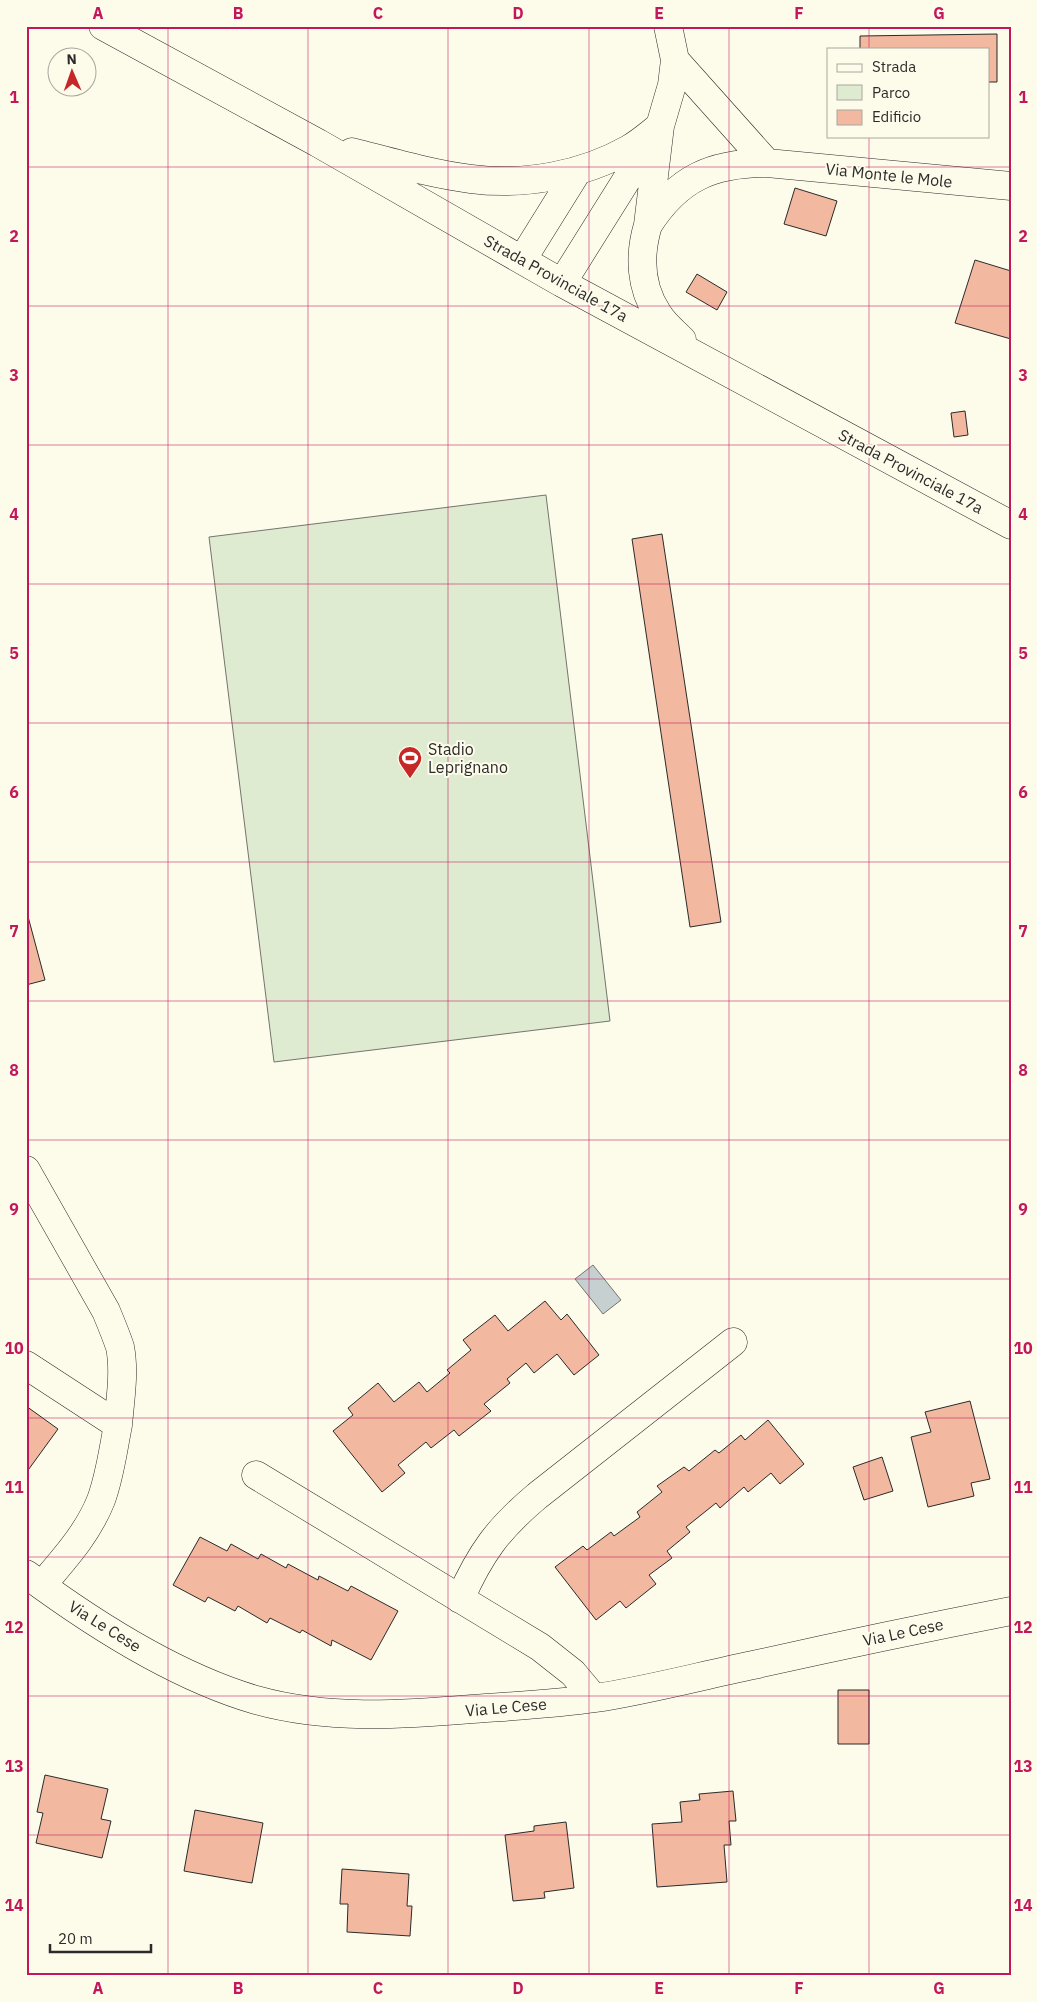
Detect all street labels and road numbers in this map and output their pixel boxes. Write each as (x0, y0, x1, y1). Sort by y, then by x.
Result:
street label: Via Monte le Mole (825, 158, 954, 192)
street label: Strada Provinciale 17a (481, 230, 632, 326)
street label: Strada Provinciale 17a (835, 424, 987, 518)
street label: Via Le Cese (65, 1596, 145, 1656)
street label: Via Le Cese (861, 1614, 945, 1650)
street label: Via Le Cese (464, 1693, 548, 1721)

